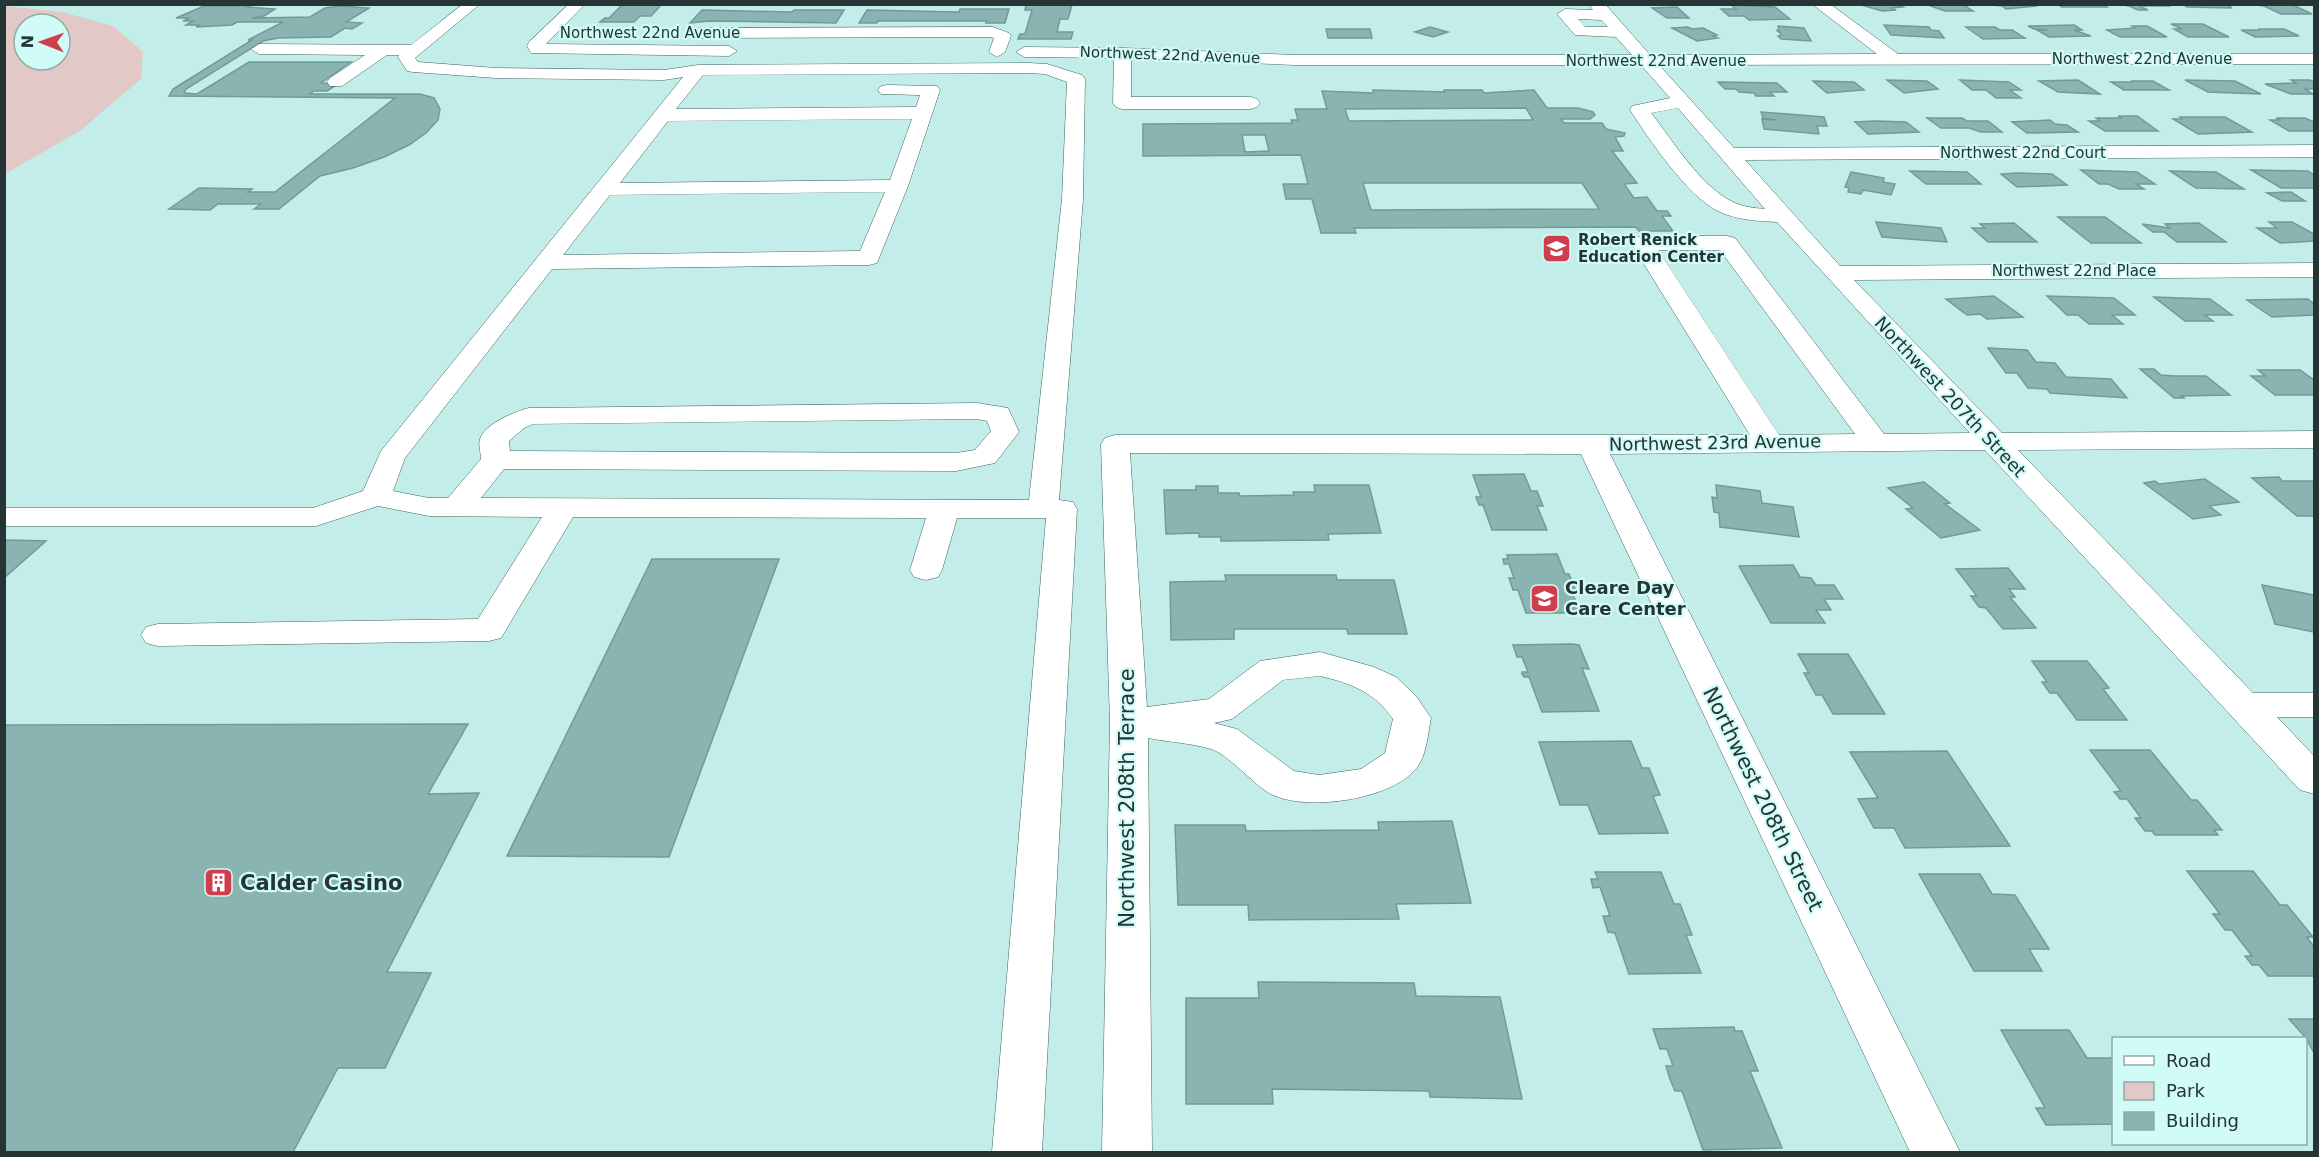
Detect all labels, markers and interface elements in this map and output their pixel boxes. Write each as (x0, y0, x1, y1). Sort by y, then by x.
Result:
north arrow (12, 12, 72, 72)
street label: Northwest 22nd Avenue (560, 24, 740, 42)
text: N (18, 35, 37, 49)
street label: Northwest 22nd Avenue (1079, 43, 1261, 67)
street label: Northwest 22nd Avenue (2052, 50, 2232, 68)
street label: Northwest 22nd Avenue (1566, 52, 1746, 70)
street label: Northwest 22nd Court (1940, 144, 2106, 162)
place label: Robert Renick Education Center (1578, 231, 1724, 266)
school or university icon: Robert Renick Education Center (1541, 233, 1573, 265)
street label: Northwest 22nd Place (1992, 262, 2156, 280)
street label: Northwest 207th Street (1871, 312, 2030, 481)
street label: Northwest 23rd Avenue (1609, 430, 1821, 455)
place label: Cleare Day Care Center (1565, 577, 1686, 619)
school or university icon: Cleare Day Care Center (1528, 582, 1560, 614)
street label: Northwest 208th Terrace (1115, 668, 1139, 928)
street label: Northwest 208th Street (1698, 683, 1828, 915)
building icon: Calder Casino (203, 867, 235, 899)
place label: Calder Casino (240, 871, 402, 895)
legend (2112, 1037, 2307, 1145)
text: Road (2166, 1050, 2211, 1071)
text: Park (2166, 1080, 2205, 1101)
text: Building (2166, 1110, 2239, 1131)

